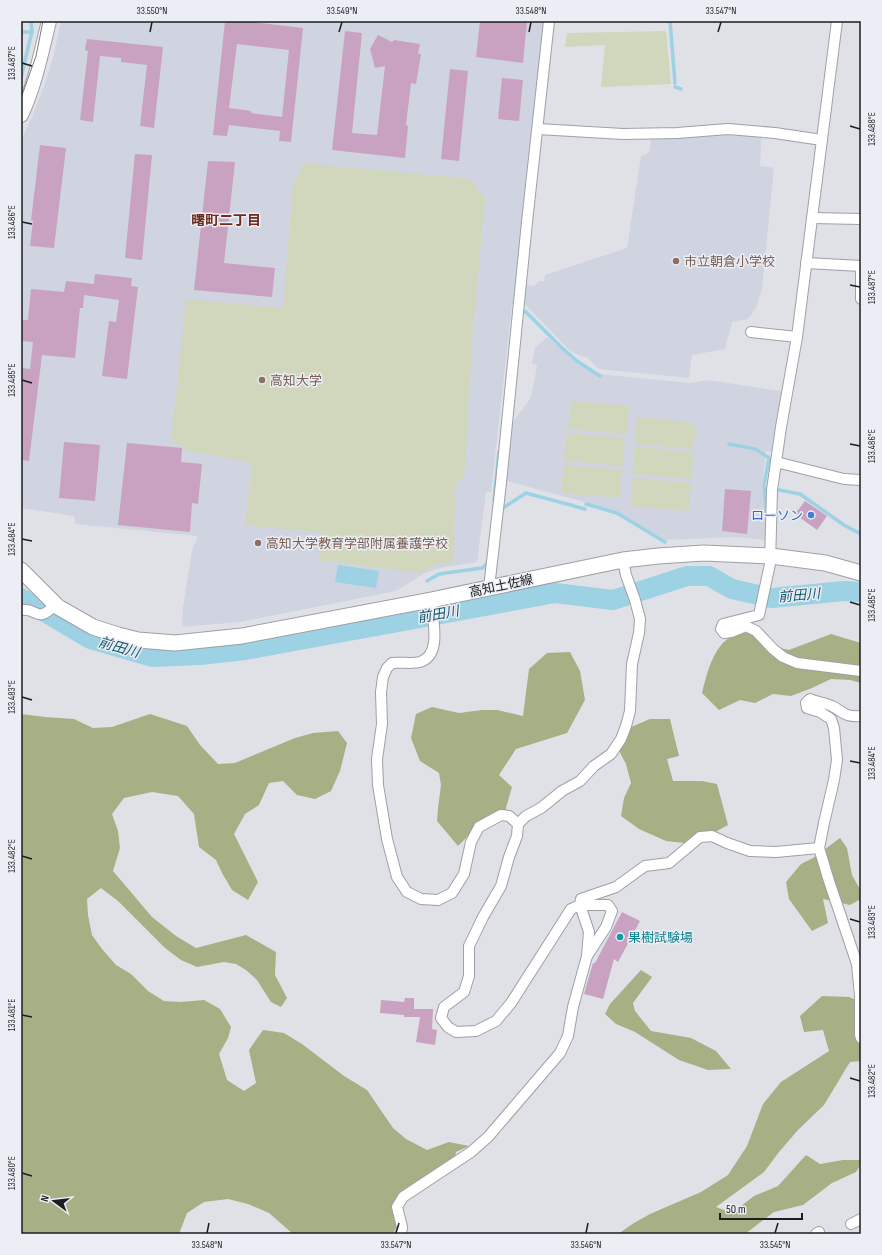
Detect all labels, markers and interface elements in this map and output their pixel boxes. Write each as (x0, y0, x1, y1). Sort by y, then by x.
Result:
text: 33.550°N (137, 5, 167, 17)
text: 33.549°N (327, 5, 357, 17)
text: 33.548°N (516, 5, 546, 17)
text: 33.547°N (706, 5, 736, 17)
text: 133.487°E (6, 46, 18, 80)
text: 133.488°E (866, 112, 878, 146)
text: 133.486°E (6, 205, 18, 239)
district label: 曙町二丁目 (191, 212, 261, 229)
place label: 市立朝倉小学校 (684, 254, 775, 270)
marker: 市立朝倉小学校 (671, 256, 681, 266)
text: 133.487°E (866, 270, 878, 304)
text: 133.485°E (6, 363, 18, 397)
place label: 高知大学 (270, 373, 322, 389)
marker: 高知大学 (257, 375, 267, 385)
text: 133.486°E (866, 429, 878, 463)
place label: ローソン (751, 508, 803, 524)
marker: ローソン (806, 510, 816, 520)
text: 133.484°E (6, 522, 18, 556)
place label: 高知大学教育学部附属養護学校 (266, 536, 448, 552)
marker: 高知大学教育学部附属養護学校 (253, 538, 263, 548)
street label: 高知土佐線 (468, 571, 535, 601)
water label: 前田川 (777, 585, 823, 606)
text: 133.485°E (866, 588, 878, 622)
water label: 前田川 (416, 602, 462, 627)
water label: 前田川 (96, 634, 143, 662)
text: 133.483°E (6, 680, 18, 714)
text: 133.484°E (866, 746, 878, 780)
text: 133.482°E (6, 839, 18, 873)
text: 133.483°E (866, 905, 878, 939)
place label: 果樹試験場 (628, 930, 693, 946)
marker: 果樹試験場 (615, 932, 625, 942)
text: 133.481°E (6, 999, 18, 1031)
text: 133.482°E (866, 1064, 878, 1098)
text: 133.480°E (6, 1156, 18, 1190)
north arrow (34, 1181, 74, 1221)
text: N (38, 1194, 52, 1203)
scale bar (720, 1195, 802, 1221)
text: 50 m (726, 1202, 746, 1217)
text: 33.548°N (192, 1239, 222, 1251)
text: 33.547°N (381, 1239, 411, 1251)
text: 33.546°N (571, 1239, 601, 1251)
text: 33.545°N (760, 1239, 790, 1251)

